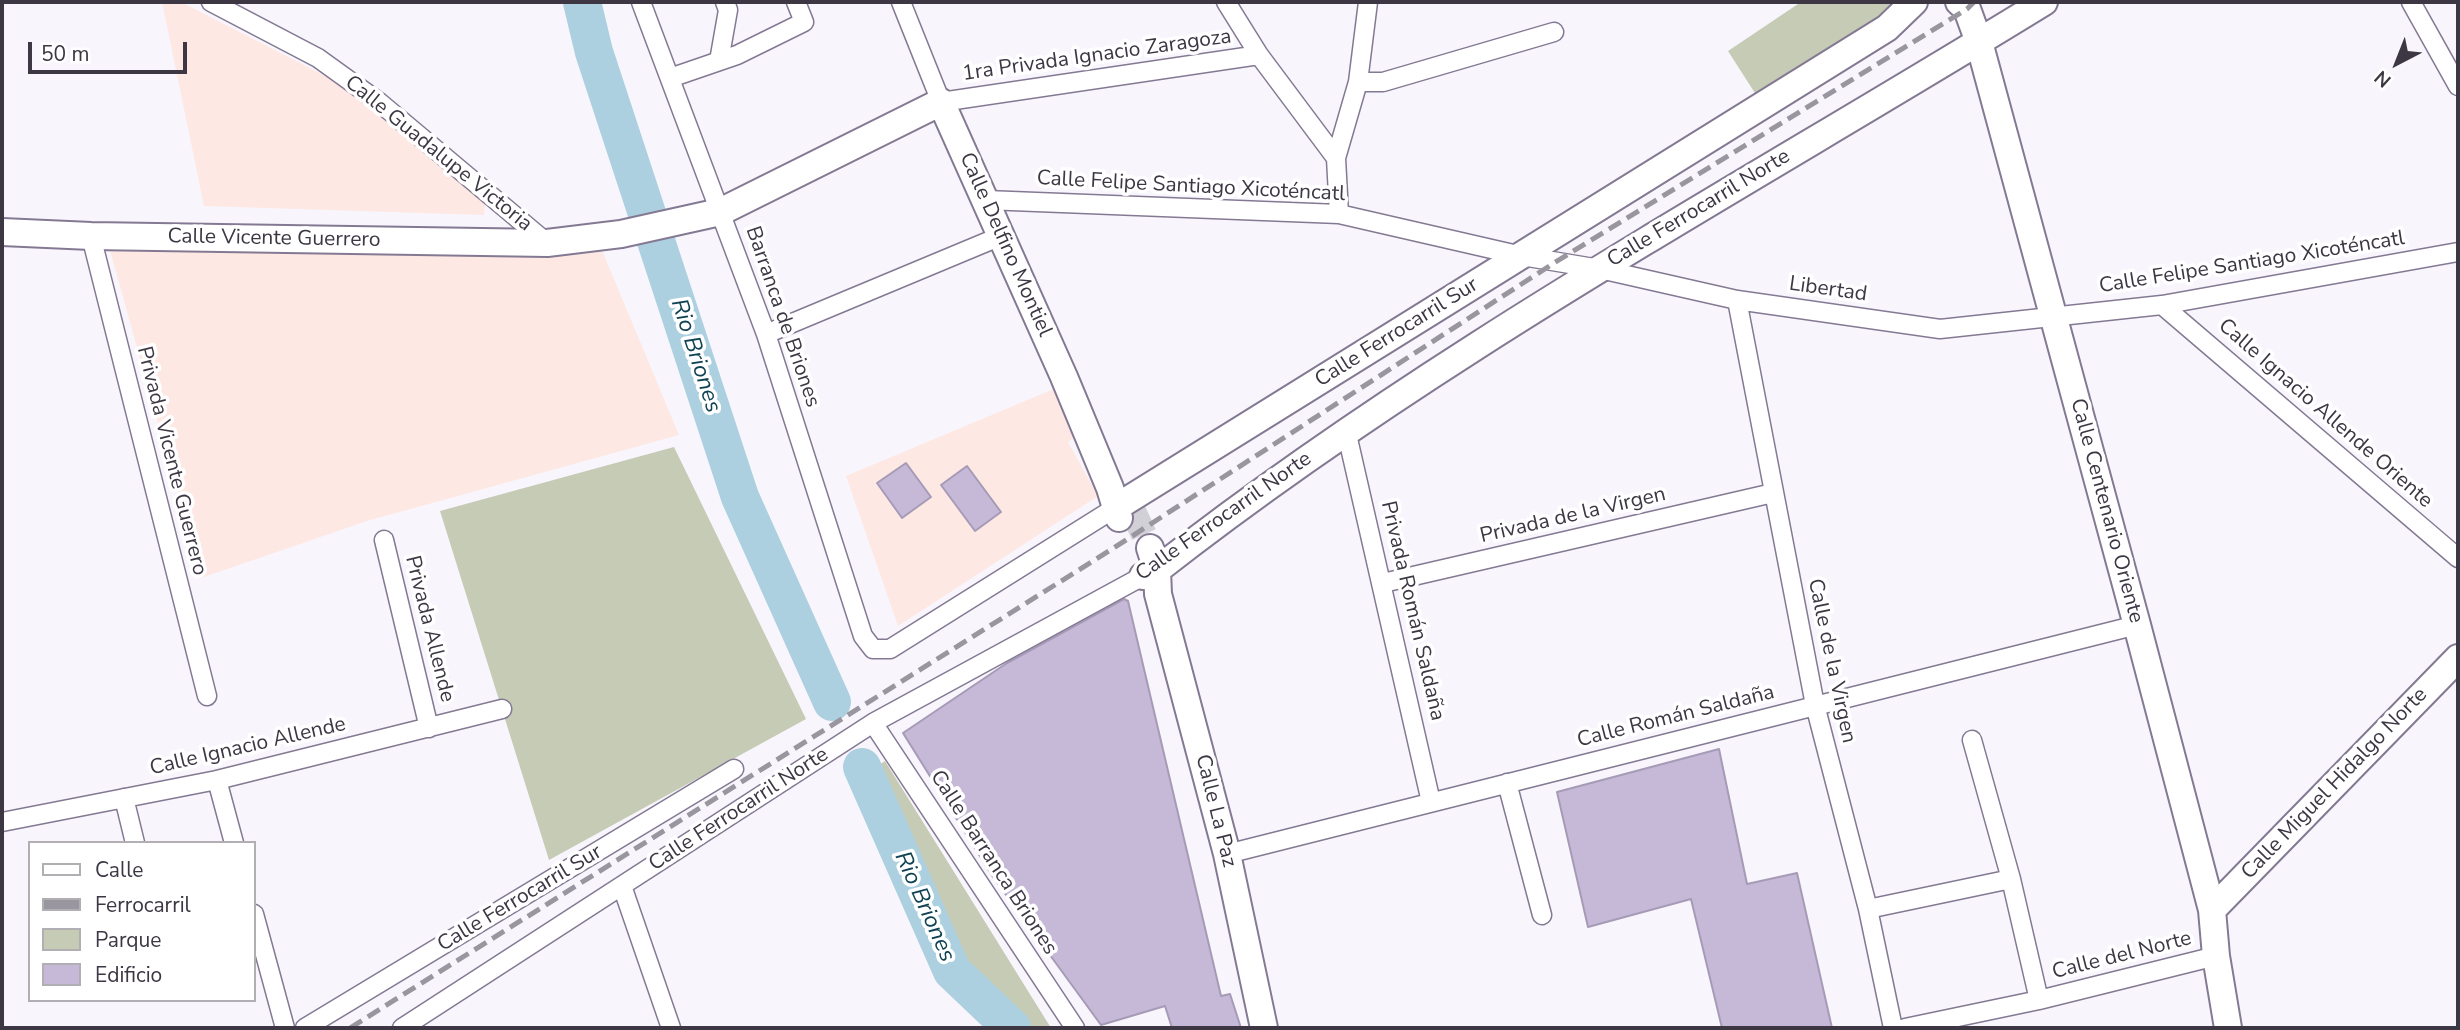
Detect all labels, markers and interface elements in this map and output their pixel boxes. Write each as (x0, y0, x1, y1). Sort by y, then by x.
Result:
street label: 1ra Privada Ignacio Zaragoza (961, 25, 1233, 87)
scale bar (32, 28, 191, 72)
north arrow (2362, 28, 2432, 98)
text: 50 m (41, 40, 90, 68)
text: N (2369, 64, 2397, 93)
street label: Calle Guadalupe Victoria (339, 71, 537, 237)
street label: Calle Ferrocarril Norte (1603, 144, 1795, 274)
street label: Calle Delfino Montiel (953, 149, 1057, 341)
street label: Calle Felipe Santiago Xicoténcatl (1036, 166, 1346, 208)
street label: Barranca de Briones (739, 223, 825, 411)
street label: Calle Vicente Guerrero (167, 225, 381, 253)
street label: Calle Felipe Santiago Xicoténcatl (2097, 226, 2407, 300)
street label: Libertad (1787, 272, 1869, 308)
street label: Calle Ferrocarril Sur (1311, 273, 1483, 393)
water label: Rio Briones (664, 296, 726, 416)
street label: Calle Ignacio Allende Oriente (2213, 314, 2437, 514)
street label: Privada Vicente Guerrero (130, 344, 212, 578)
street label: Calle Centenario Oriente (2064, 396, 2148, 626)
street label: Calle Ferrocarril Norte (1131, 447, 1317, 587)
street label: Privada de la Virgen (1478, 482, 1668, 550)
street label: Privada Román Saldaña (1374, 499, 1450, 723)
street label: Privada Allende (399, 553, 459, 705)
street label: Calle de la Virgen (1801, 576, 1861, 746)
street label: Calle Román Saldaña (1575, 680, 1777, 754)
street label: Calle Miguel Hidalgo Norte (2237, 683, 2433, 885)
street label: Calle Ignacio Allende (148, 712, 348, 782)
street label: Calle Ferrocarril Norte (645, 743, 833, 877)
street label: Calle La Paz (1189, 752, 1241, 870)
street label: Calle Barranca Briones (924, 766, 1062, 960)
street label: Calle Ferrocarril Sur (433, 840, 607, 958)
legend (28, 841, 256, 1002)
water label: Rio Briones (887, 848, 961, 966)
text: Calle (95, 856, 143, 884)
text: Ferrocarril (95, 891, 191, 919)
text: Parque (95, 926, 162, 954)
street label: Calle del Norte (2050, 927, 2194, 985)
text: Edificio (95, 961, 162, 989)

